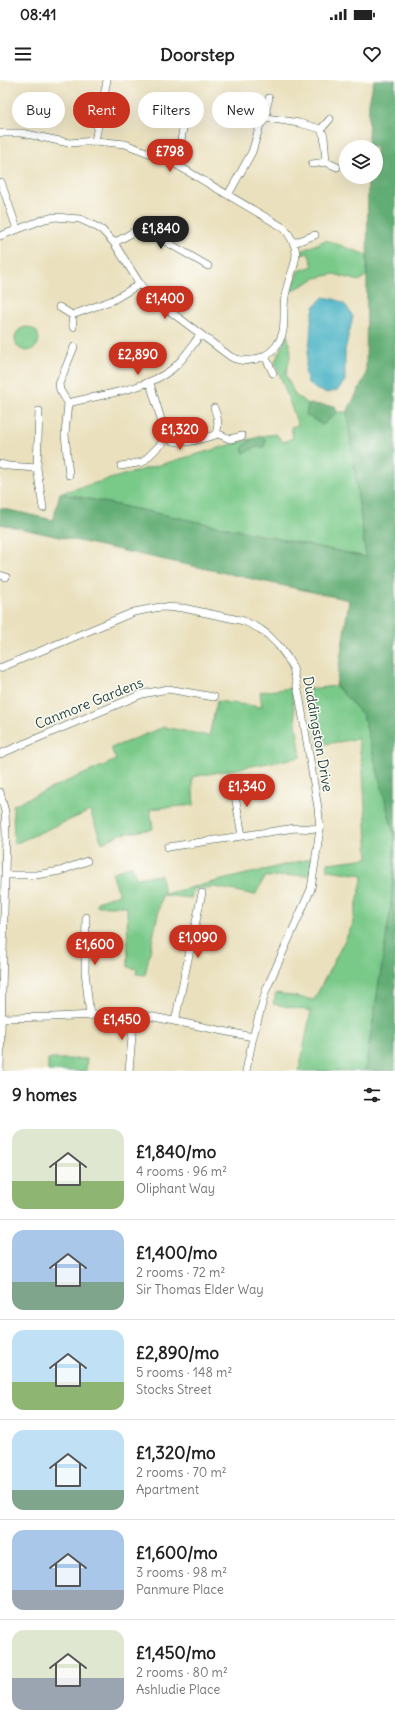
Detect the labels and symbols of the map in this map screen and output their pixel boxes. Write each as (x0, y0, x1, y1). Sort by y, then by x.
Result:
pin: £798 (146, 139, 194, 173)
pin: £1,840 (128, 216, 194, 250)
pin: £1,400 (132, 286, 198, 320)
pin: £2,890 (105, 342, 171, 376)
pin: £1,320 (147, 417, 213, 451)
street label: Canmore Gardens (32, 673, 146, 733)
street label: Duddingston Drive (299, 675, 337, 793)
pin: £1,340 (214, 774, 280, 808)
pin: £1,090 (165, 925, 231, 959)
pin: £1,600 (62, 932, 128, 966)
pin: £1,450 (89, 1007, 155, 1041)

